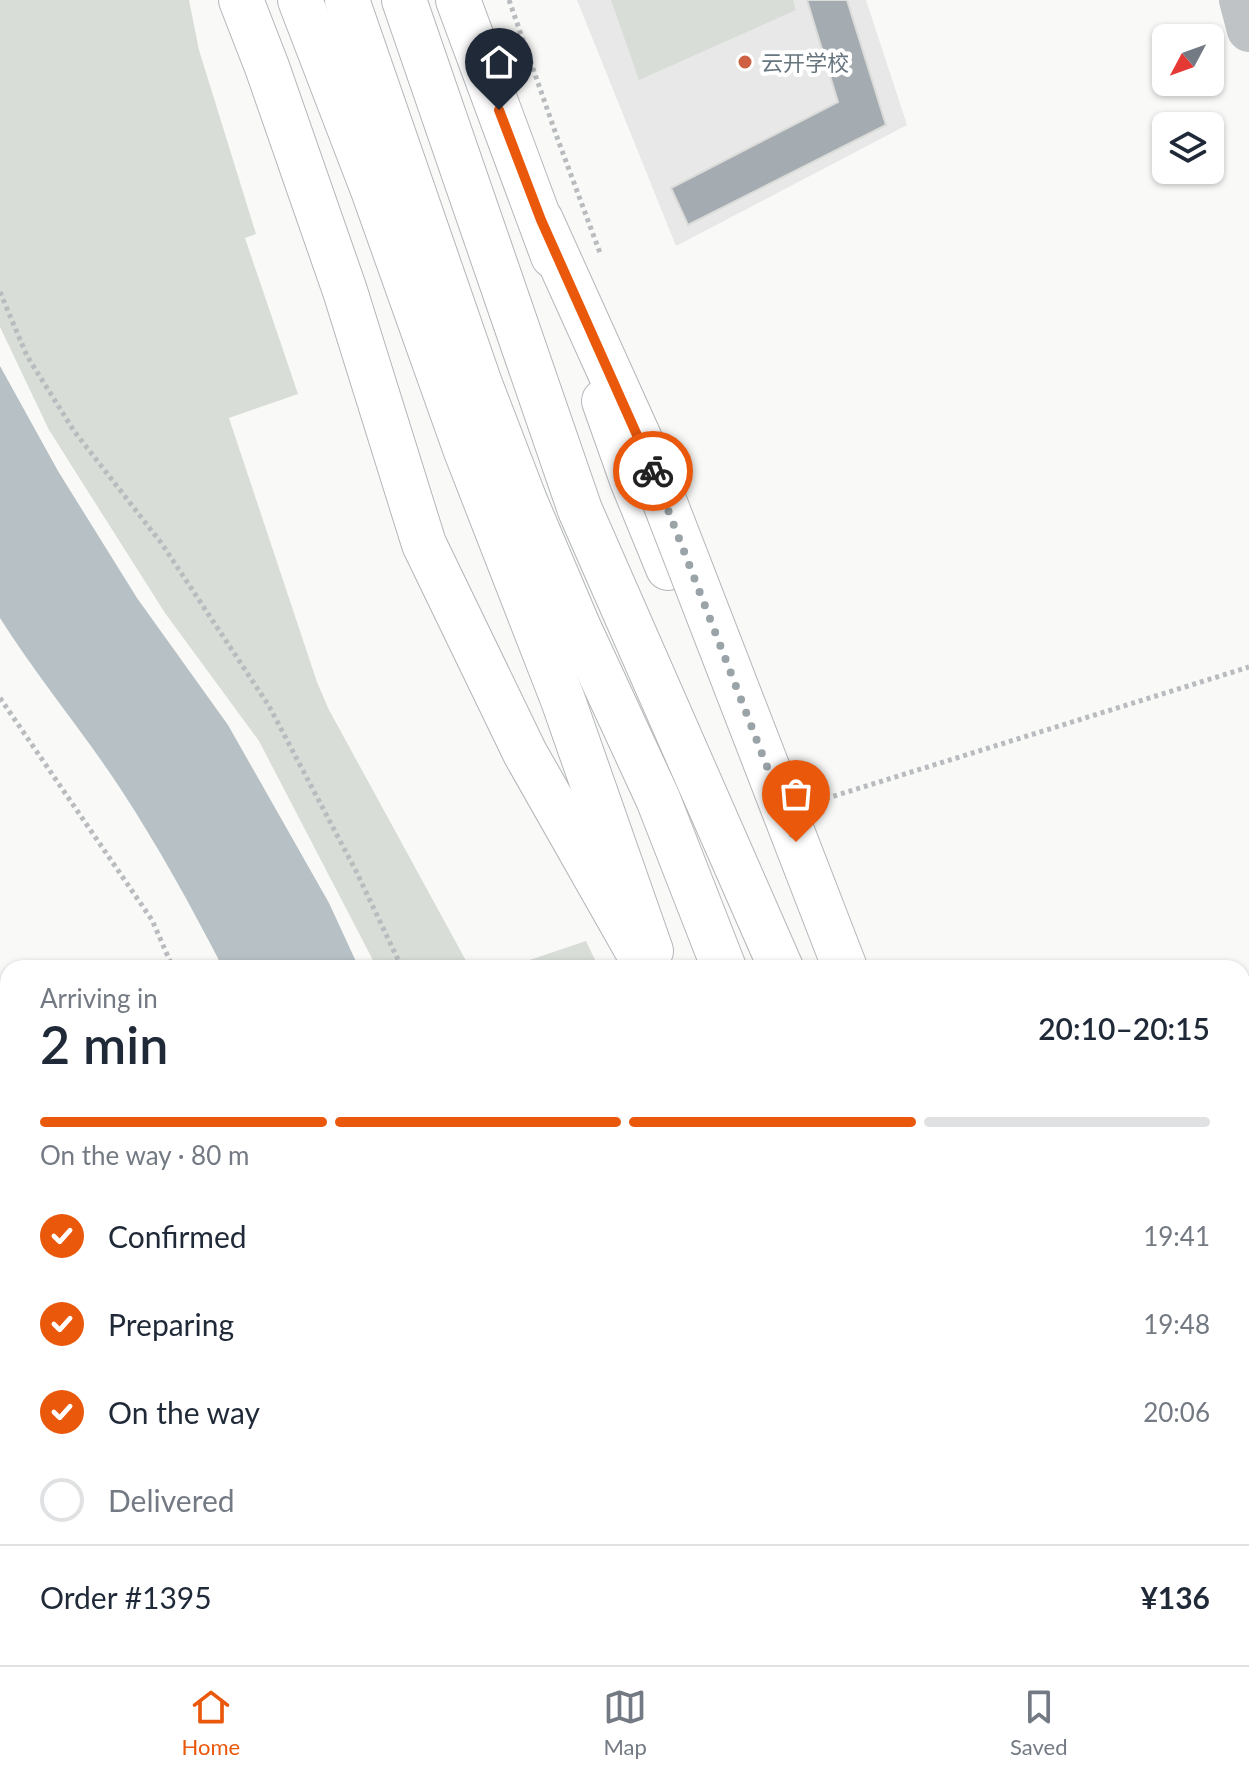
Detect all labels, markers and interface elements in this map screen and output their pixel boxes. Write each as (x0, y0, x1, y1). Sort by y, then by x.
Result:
north arrow (1152, 24, 1224, 96)
map controls (1152, 24, 1224, 184)
pin (465, 28, 533, 110)
icon: home (477, 40, 521, 84)
place label: 云开学校 (761, 49, 849, 76)
marker: 云开学校 (736, 53, 754, 71)
button: layers (1152, 112, 1224, 184)
courier (613, 431, 693, 511)
icon: bike (631, 449, 675, 493)
pin (762, 760, 830, 842)
icon: bag (774, 772, 818, 816)
text: Arriving in (40, 982, 158, 1014)
text: 20:10–20:15 (1038, 1010, 1210, 1046)
text: 2 min (40, 1013, 168, 1075)
text: On the way · 80 m (40, 1139, 249, 1171)
icon: check (40, 1214, 84, 1258)
text: Confirmed (108, 1218, 247, 1254)
text: 19:41 (1143, 1220, 1210, 1252)
icon: check (40, 1302, 84, 1346)
text: Preparing (108, 1306, 234, 1342)
text: 19:48 (1143, 1308, 1210, 1340)
icon: check (40, 1390, 84, 1434)
text: On the way (108, 1394, 260, 1430)
text: 20:06 (1143, 1396, 1210, 1428)
text: Delivered (108, 1482, 235, 1518)
text: Order #1395 (40, 1579, 212, 1615)
text: ¥136 (1140, 1579, 1210, 1615)
tab: Home (181, 1685, 240, 1760)
tab: Map (603, 1685, 647, 1760)
tab: Saved (1010, 1685, 1067, 1760)

